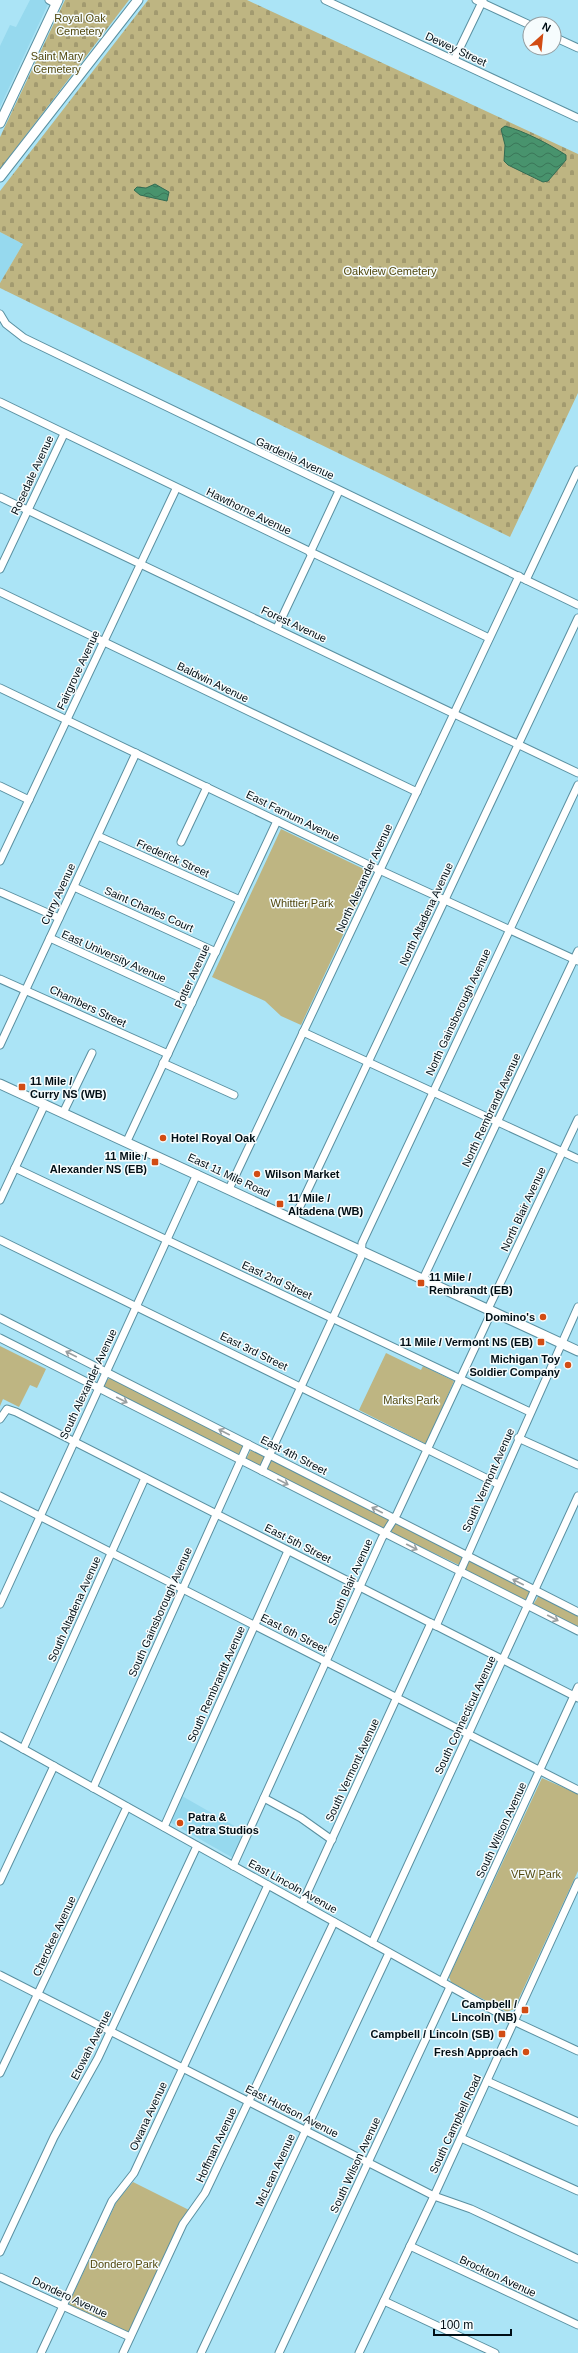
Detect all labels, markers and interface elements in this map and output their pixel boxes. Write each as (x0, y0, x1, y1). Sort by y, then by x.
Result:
park label: Royal Oak Cemetery (54, 12, 106, 37)
north arrow (522, 16, 562, 56)
text: N (540, 20, 553, 34)
street label: Dewey Street (424, 30, 488, 68)
park label: Saint Mary Cemetery (31, 50, 84, 75)
park label: Oakview Cemetery (344, 265, 437, 277)
street label: Rosedale Avenue (8, 433, 56, 517)
street label: Gardenia Avenue (254, 435, 336, 481)
street label: Hawthorne Avenue (205, 485, 293, 537)
street label: Forest Avenue (259, 604, 329, 644)
street label: Fairgrove Avenue (54, 628, 102, 712)
street label: Baldwin Avenue (175, 659, 251, 705)
street label: East Farnum Avenue (244, 788, 342, 844)
street label: North Alexander Avenue (334, 822, 394, 934)
street label: Frederick Street (135, 837, 211, 879)
street label: Curry Avenue (39, 861, 77, 927)
street label: North Altadena Avenue (397, 861, 455, 967)
street label: Saint Charles Court (103, 884, 195, 934)
park label: Whittier Park (271, 897, 334, 909)
street label: East University Avenue (60, 928, 168, 984)
street label: Potter Avenue (172, 942, 212, 1010)
street label: North Gainsborough Avenue (423, 947, 493, 1077)
street label: Chambers Street (48, 983, 128, 1029)
street label: North Rembrandt Avenue (459, 1051, 523, 1169)
place label: 11 Mile / Curry NS (WB) (30, 1075, 107, 1100)
marker: 11 Mile / Curry NS (WB) (17, 1082, 27, 1092)
place label: Hotel Royal Oak (171, 1132, 256, 1144)
marker: Hotel Royal Oak (158, 1133, 168, 1143)
place label: 11 Mile / Alexander NS (EB) (50, 1150, 147, 1175)
street label: East 11 Mile Road (186, 1151, 272, 1199)
marker: 11 Mile / Alexander NS (EB) (150, 1157, 160, 1167)
street label: North Blair Avenue (498, 1165, 548, 1253)
place label: Wilson Market (265, 1168, 340, 1180)
marker: Wilson Market (252, 1169, 262, 1179)
place label: 11 Mile / Altadena (WB) (288, 1192, 364, 1217)
marker: 11 Mile / Altadena (WB) (275, 1199, 285, 1209)
street label: East 2nd Street (240, 1259, 314, 1301)
place label: 11 Mile / Rembrandt (EB) (429, 1271, 513, 1296)
marker: 11 Mile / Rembrandt (EB) (416, 1278, 426, 1288)
place label: Domino's (485, 1311, 535, 1323)
marker: Domino's (538, 1312, 548, 1322)
street label: South Alexander Avenue (57, 1327, 119, 1441)
street label: East 3rd Street (218, 1330, 290, 1372)
place label: 11 Mile / Vermont NS (EB) (400, 1336, 533, 1348)
marker: 11 Mile / Vermont NS (EB) (536, 1337, 546, 1347)
one-way arrow (65, 1350, 77, 1357)
place label: Michigan Toy Soldier Company (470, 1353, 561, 1378)
marker: Michigan Toy Soldier Company (563, 1360, 573, 1370)
park label: Marks Park (383, 1394, 439, 1406)
one-way arrow (116, 1397, 128, 1404)
street label: South Vermont Avenue (460, 1426, 516, 1534)
one-way arrow (218, 1428, 230, 1435)
street label: East 4th Street (259, 1433, 329, 1477)
one-way arrow (277, 1478, 289, 1486)
one-way arrow (372, 1506, 384, 1513)
street label: East 5th Street (263, 1521, 333, 1565)
street label: South Blair Avenue (326, 1537, 374, 1627)
one-way arrow (405, 1543, 417, 1551)
street label: South Gainsborough Avenue (126, 1545, 194, 1679)
street label: South Altadena Avenue (45, 1554, 103, 1664)
one-way arrow (512, 1577, 524, 1585)
street label: East 6th Street (259, 1611, 329, 1655)
one-way arrow (546, 1615, 558, 1622)
street label: South Rembrandt Avenue (185, 1624, 247, 1744)
street label: South Connecticut Avenue (432, 1654, 498, 1776)
street label: South Vermont Avenue (323, 1717, 381, 1823)
street label: South Wilson Avenue (474, 1780, 528, 1880)
place label: Patra & Patra Studios (188, 1811, 259, 1836)
marker: Patra & Patra Studios (175, 1818, 185, 1828)
street label: East Lincoln Avenue (247, 1857, 339, 1915)
park label: VFW Park (511, 1868, 562, 1880)
street label: Cherokee Avenue (30, 1894, 78, 1978)
place label: Campbell / Lincoln (NB) (452, 1998, 517, 2023)
marker: Campbell / Lincoln (NB) (520, 2005, 530, 2015)
street label: Etowah Avenue (68, 2008, 114, 2082)
place label: Campbell / Lincoln (SB) (371, 2028, 494, 2040)
marker: Campbell / Lincoln (SB) (497, 2029, 507, 2039)
place label: Fresh Approach (434, 2046, 518, 2058)
marker: Fresh Approach (521, 2047, 531, 2057)
street label: South Campbell Road (427, 2073, 483, 2175)
street label: Owana Avenue (127, 2080, 169, 2152)
street label: East Hudson Avenue (244, 2082, 340, 2140)
street label: Hoffman Avenue (193, 2106, 239, 2184)
street label: South Wilson Avenue (328, 2115, 382, 2215)
street label: McLean Avenue (253, 2132, 297, 2208)
street label: Brockton Avenue (458, 2253, 538, 2299)
park label: Dondero Park (90, 2258, 158, 2270)
street label: Dondero Avenue (30, 2274, 110, 2320)
scale bar (434, 2311, 511, 2337)
text: 100 m (440, 2318, 473, 2332)

